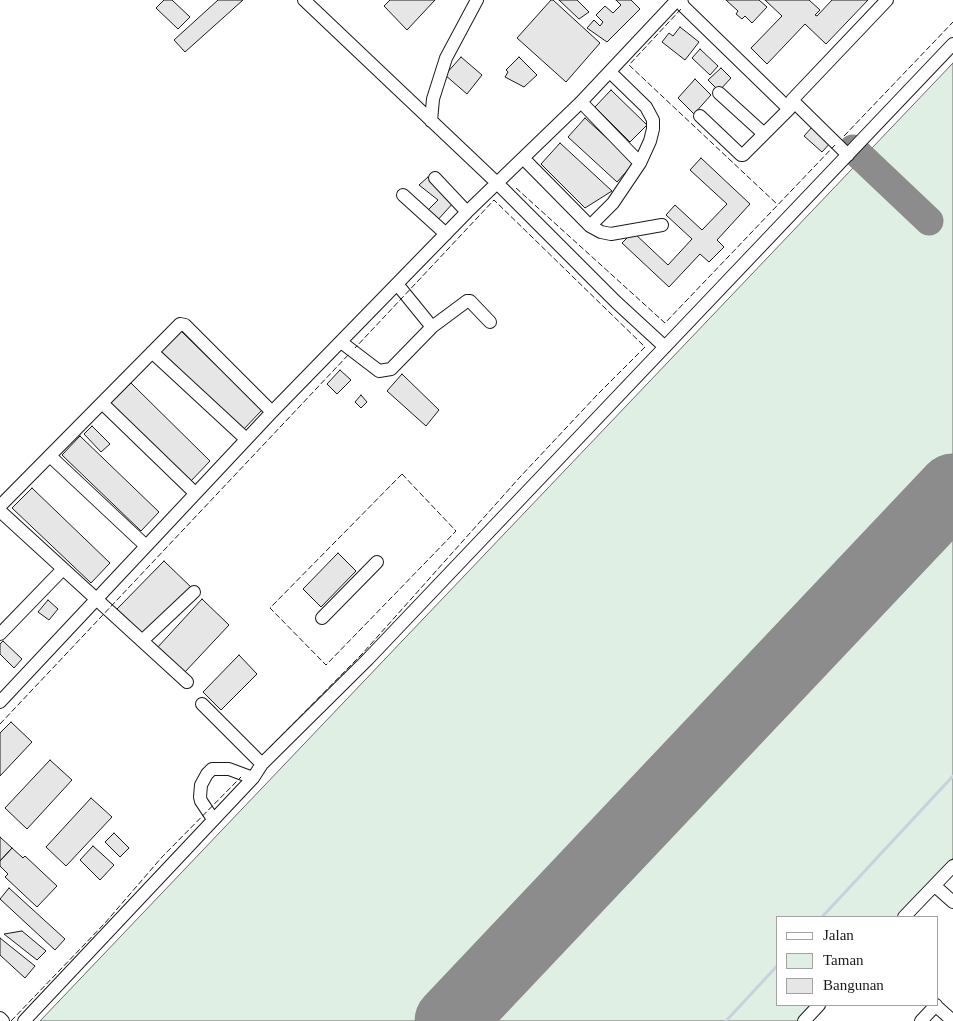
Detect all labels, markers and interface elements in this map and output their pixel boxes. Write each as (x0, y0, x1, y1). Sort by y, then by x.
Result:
legend (776, 916, 938, 1006)
text: Jalan (823, 927, 854, 943)
text: Taman (823, 952, 864, 968)
text: Bangunan (823, 977, 884, 993)

